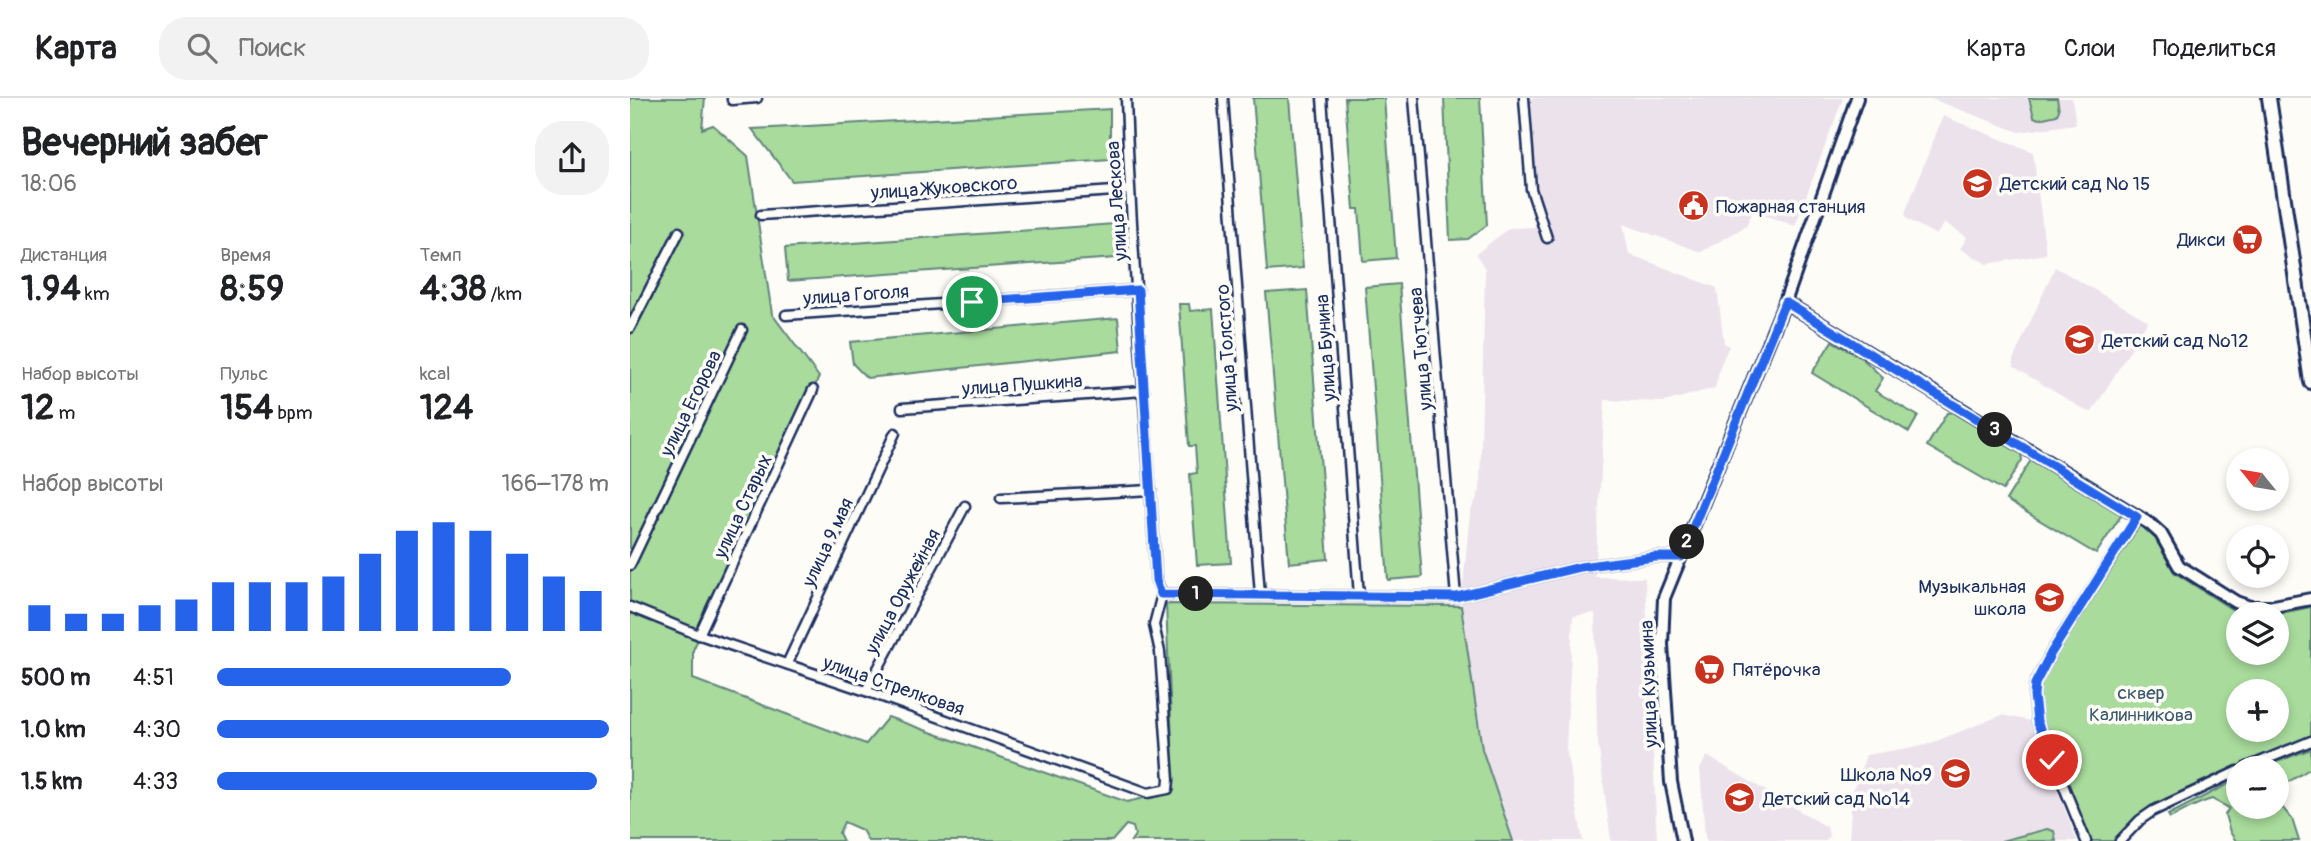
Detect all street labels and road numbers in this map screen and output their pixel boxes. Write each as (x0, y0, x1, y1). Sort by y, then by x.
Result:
street label: улица Лескова (1101, 140, 1133, 263)
street label: улица Жуковского (869, 171, 1018, 205)
street label: улица Гоголя (801, 279, 910, 311)
street label: улица Толстого (1211, 283, 1243, 414)
street label: улица Тютчева (1404, 286, 1438, 412)
street label: улица Бунина (1310, 293, 1342, 403)
street label: улица Егорова (654, 346, 727, 461)
street label: улица Пушкина (960, 369, 1083, 401)
street label: улица Старых (708, 451, 777, 563)
street label: улица 9 мая (796, 494, 859, 592)
street label: улица Оружейная (859, 525, 946, 659)
street label: улица Кузьмина (1635, 620, 1663, 749)
street label: улица Стрелковая (819, 650, 968, 721)

